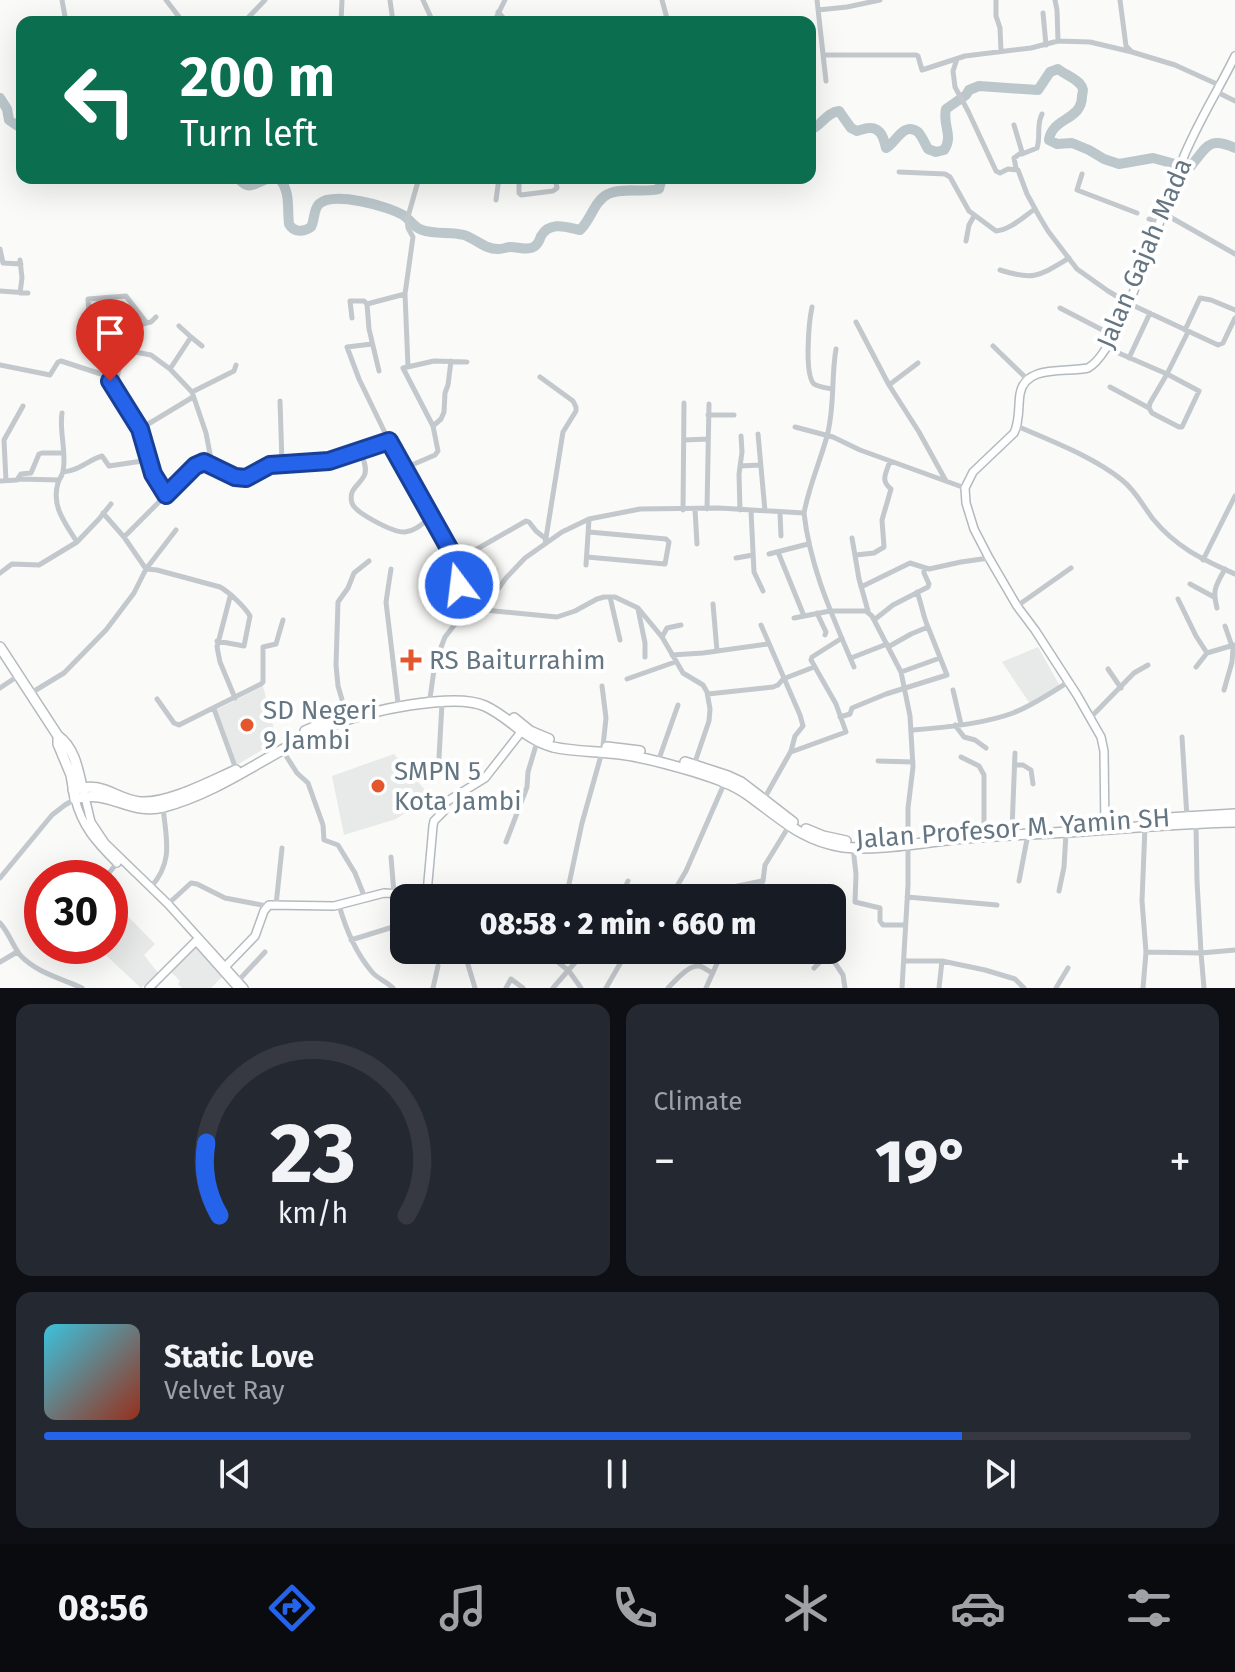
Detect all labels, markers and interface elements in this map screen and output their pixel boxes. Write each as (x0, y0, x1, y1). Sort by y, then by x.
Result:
text: 200 m (180, 44, 335, 111)
icon: left (48, 48, 152, 152)
text: Turn left (180, 112, 318, 156)
street label: Jalan Gajah Mada (1090, 153, 1198, 353)
pin (76, 299, 144, 381)
icon: arrive (88, 311, 132, 355)
position arrow (417, 543, 501, 627)
place label: RS Baiturrahim (429, 645, 606, 676)
marker: RS Baiturrahim (400, 649, 422, 671)
place label: SD Negeri 9 Jambi (263, 695, 377, 756)
marker: SD Negeri 9 Jambi (238, 716, 256, 734)
place label: SMPN 5 Kota Jambi (394, 756, 522, 817)
marker: SMPN 5 Kota Jambi (369, 777, 387, 795)
street label: Jalan Profesor M. Yamin SH (855, 802, 1171, 855)
speed limit sign: 30 (24, 860, 128, 964)
text: 08:58 · 2 min · 660 m (480, 906, 756, 942)
text: Climate (654, 1086, 742, 1117)
text: 23 (270, 1104, 356, 1204)
text: 19° (875, 1126, 969, 1198)
text: − (654, 1135, 676, 1188)
text: + (1169, 1135, 1191, 1188)
text: km/h (277, 1196, 348, 1231)
text: Static Love (164, 1339, 314, 1375)
text: Velvet Ray (164, 1375, 284, 1406)
icon: previous (213, 1452, 257, 1496)
icon: pause (595, 1452, 639, 1496)
icon: next (978, 1452, 1022, 1496)
icon: directions (264, 1580, 320, 1636)
icon: music (435, 1580, 491, 1636)
icon: phone (607, 1580, 663, 1636)
icon: climate (778, 1580, 834, 1636)
icon: car (950, 1580, 1006, 1636)
icon: filters (1121, 1580, 1177, 1636)
text: 08:56 (58, 1586, 148, 1630)

